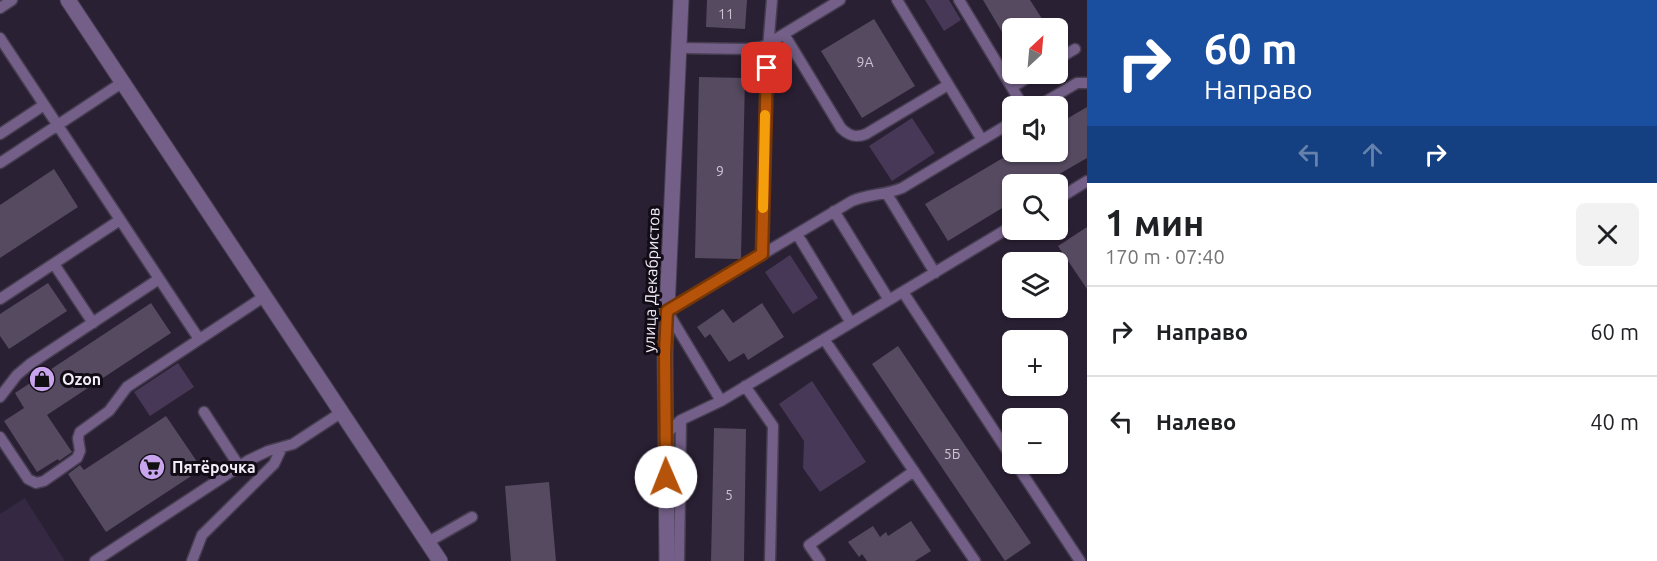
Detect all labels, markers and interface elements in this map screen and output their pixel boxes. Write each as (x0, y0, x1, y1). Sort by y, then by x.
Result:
house number: 11 (718, 6, 734, 22)
north arrow (1002, 18, 1068, 84)
map controls (1002, 18, 1068, 474)
icon: right (1105, 24, 1183, 102)
text: 60 m (1204, 25, 1298, 72)
pin (741, 42, 792, 93)
icon: arrive (750, 51, 783, 84)
house number: 9А (857, 54, 874, 70)
text: Направо (1204, 74, 1313, 104)
button: sound (1002, 96, 1068, 162)
icon: left (1293, 138, 1326, 171)
icon: ahead (1356, 138, 1389, 171)
icon: right (1419, 138, 1452, 171)
house number: 9 (716, 163, 724, 179)
button: search (1002, 174, 1068, 240)
text: 1 мин (1105, 202, 1204, 243)
button: close (1576, 203, 1639, 266)
street label: улица Декабристов (639, 207, 663, 353)
text: 170 m · 07:40 (1105, 245, 1225, 268)
button: layers (1002, 252, 1068, 318)
icon: right (1105, 315, 1138, 348)
text: Направо (1156, 319, 1248, 344)
text: 60 m (1590, 319, 1639, 344)
button: + (1002, 330, 1068, 396)
shop icon: Ozon (27, 364, 57, 394)
place label: Ozon (62, 370, 101, 388)
icon: left (1105, 405, 1138, 438)
button: − (1002, 408, 1068, 474)
text: Налево (1156, 409, 1236, 434)
text: 40 m (1590, 409, 1639, 434)
position arrow (634, 445, 698, 509)
house number: 5Б (944, 446, 960, 462)
supermarket icon: Пятёрочка (137, 452, 167, 482)
place label: Пятёрочка (172, 458, 256, 476)
house number: 5 (725, 487, 733, 503)

